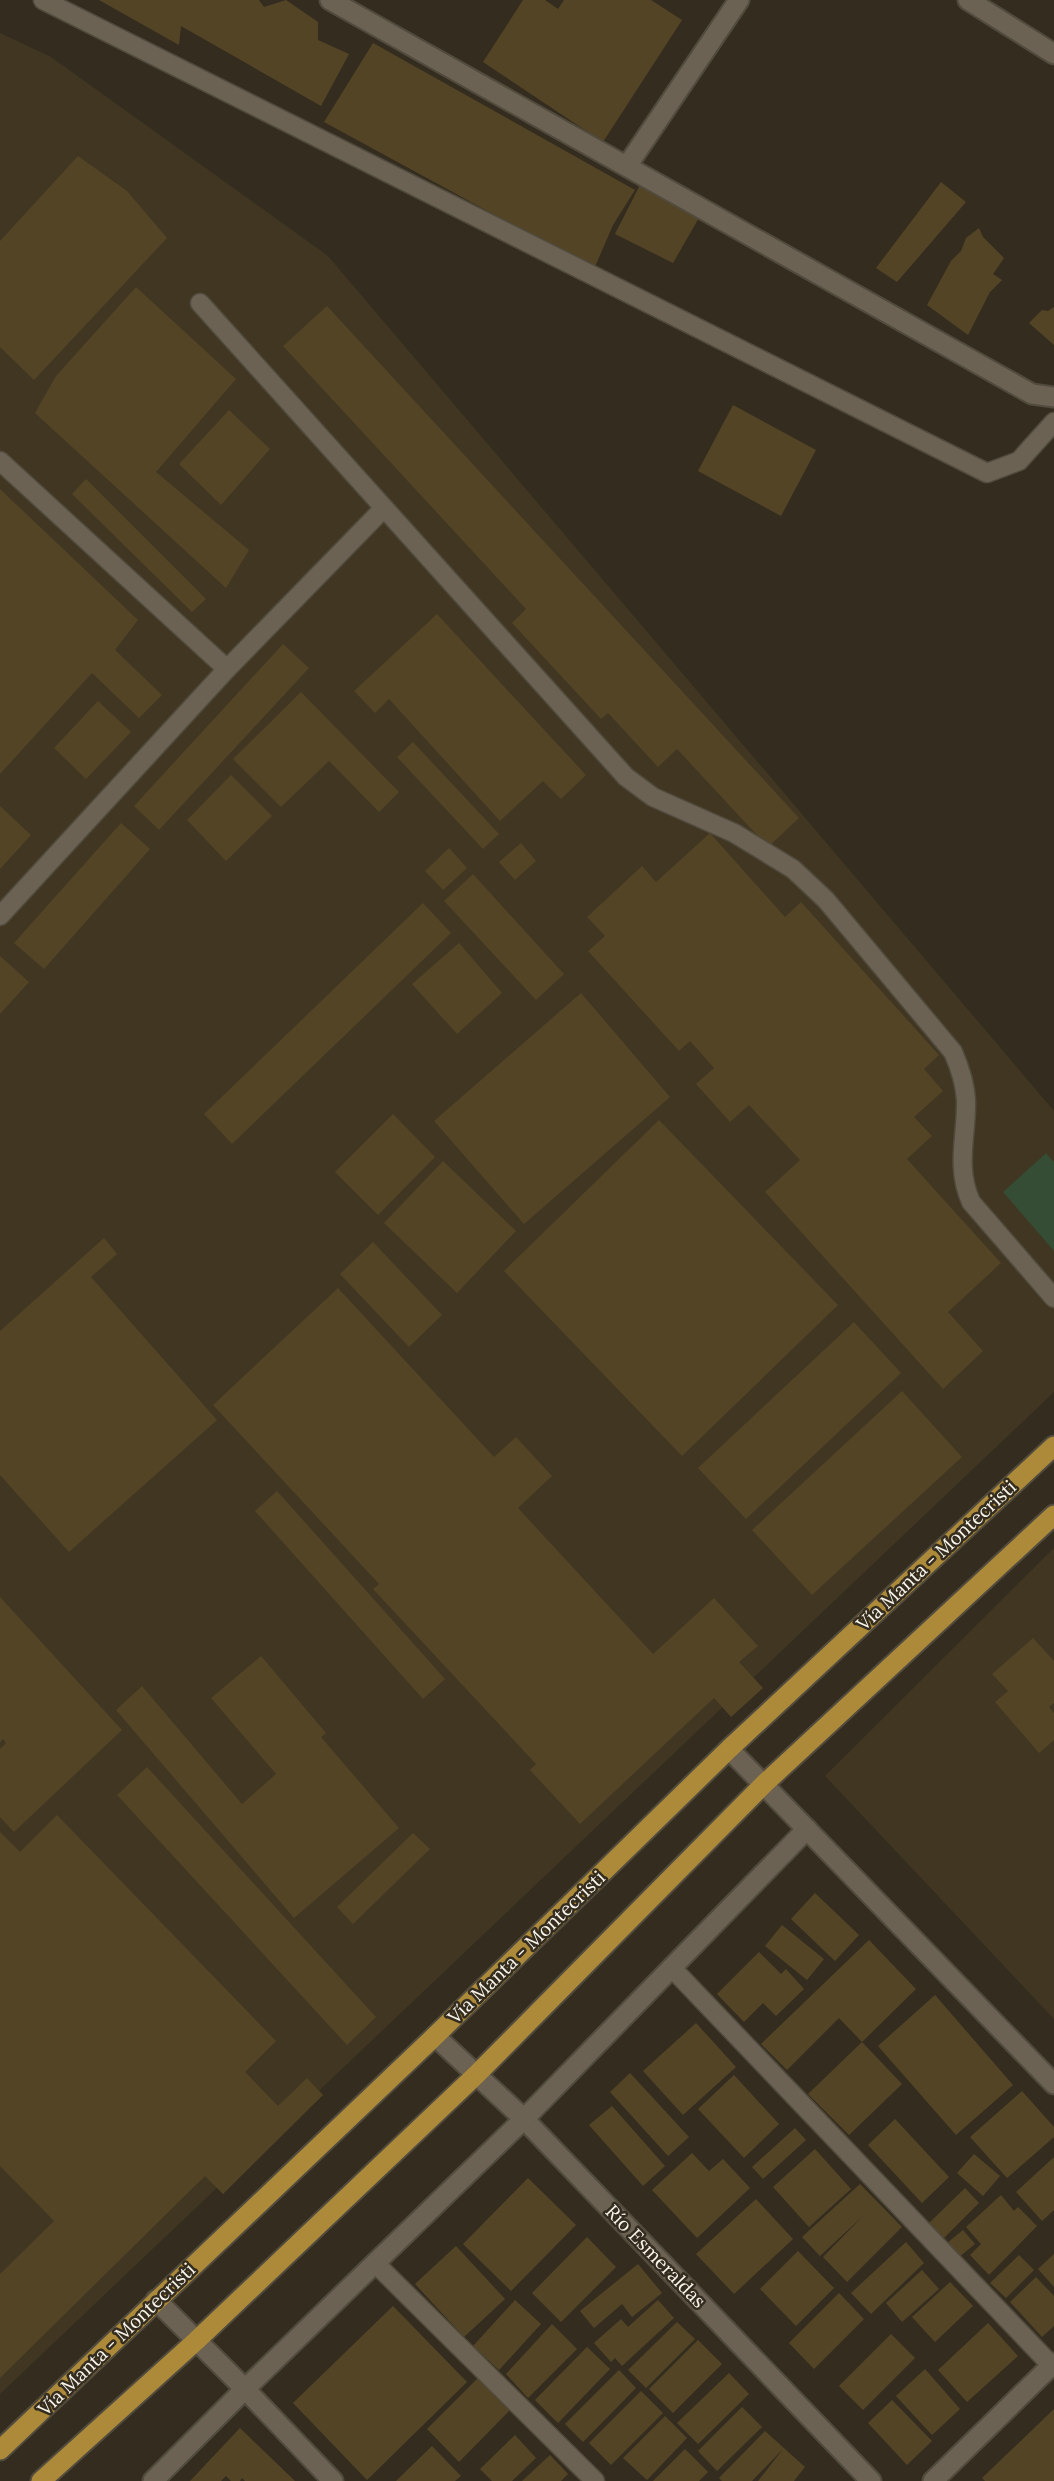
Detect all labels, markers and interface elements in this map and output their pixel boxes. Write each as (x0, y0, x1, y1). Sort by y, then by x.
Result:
street label: Vía Manta - Montecristi (850, 1475, 1021, 1636)
street label: Vía Manta - Montecristi (441, 1865, 610, 2029)
street label: Río Esmeraldas (601, 2199, 711, 2313)
street label: Vía Manta - Montecristi (31, 2257, 200, 2421)

